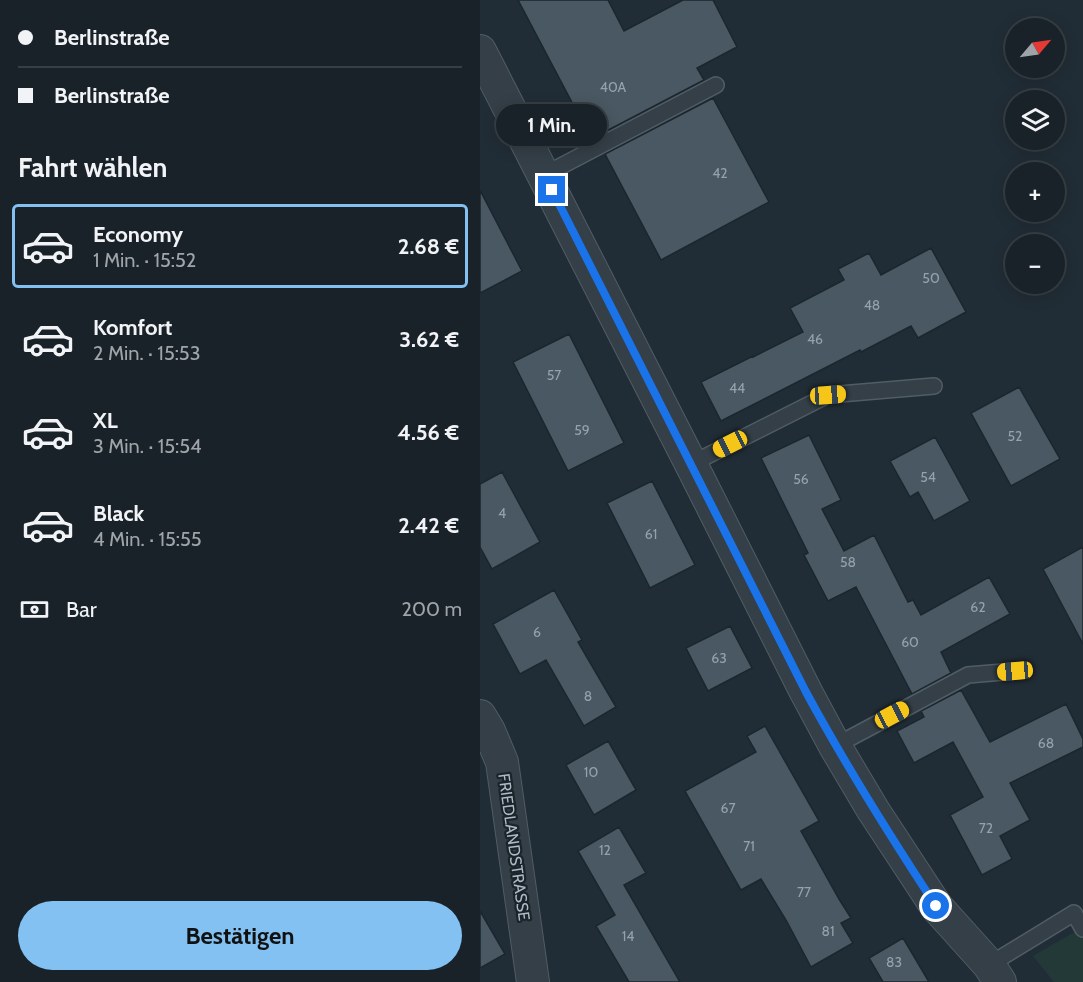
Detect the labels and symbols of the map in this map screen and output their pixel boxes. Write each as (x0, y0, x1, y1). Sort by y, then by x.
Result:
north arrow (1005, 18, 1065, 78)
house number: 40A (600, 78, 627, 96)
callout: 1 Min. (496, 103, 608, 145)
house number: 42 (712, 164, 728, 182)
route end (538, 176, 565, 203)
house number: 50 (922, 269, 940, 287)
house number: 48 (864, 296, 880, 314)
house number: 46 (807, 330, 823, 348)
house number: 57 (547, 366, 561, 384)
house number: 44 (729, 379, 745, 397)
car (809, 385, 847, 405)
house number: 59 (574, 421, 590, 439)
house number: 52 (1008, 427, 1022, 445)
car (710, 428, 750, 460)
house number: 54 (920, 468, 936, 486)
house number: 56 (793, 470, 809, 488)
house number: 4 (498, 504, 506, 522)
house number: 61 (645, 525, 657, 543)
house number: 58 (840, 553, 856, 571)
house number: 62 (970, 598, 986, 616)
house number: 6 (533, 623, 541, 641)
house number: 60 (901, 633, 919, 651)
house number: 63 (711, 649, 727, 667)
car (996, 660, 1034, 682)
house number: 8 (584, 687, 592, 705)
car (872, 699, 912, 731)
house number: 68 (1038, 734, 1054, 752)
house number: 10 (584, 763, 598, 781)
street label: FRIEDLANDSTRASSE (494, 772, 534, 922)
house number: 67 (721, 799, 735, 817)
house number: 72 (979, 819, 993, 837)
house number: 71 (743, 837, 755, 855)
house number: 12 (599, 841, 611, 859)
house number: 77 (797, 883, 811, 901)
route start (922, 892, 949, 919)
house number: 81 (821, 922, 835, 940)
house number: 14 (622, 927, 634, 945)
house number: 83 (886, 953, 902, 971)

